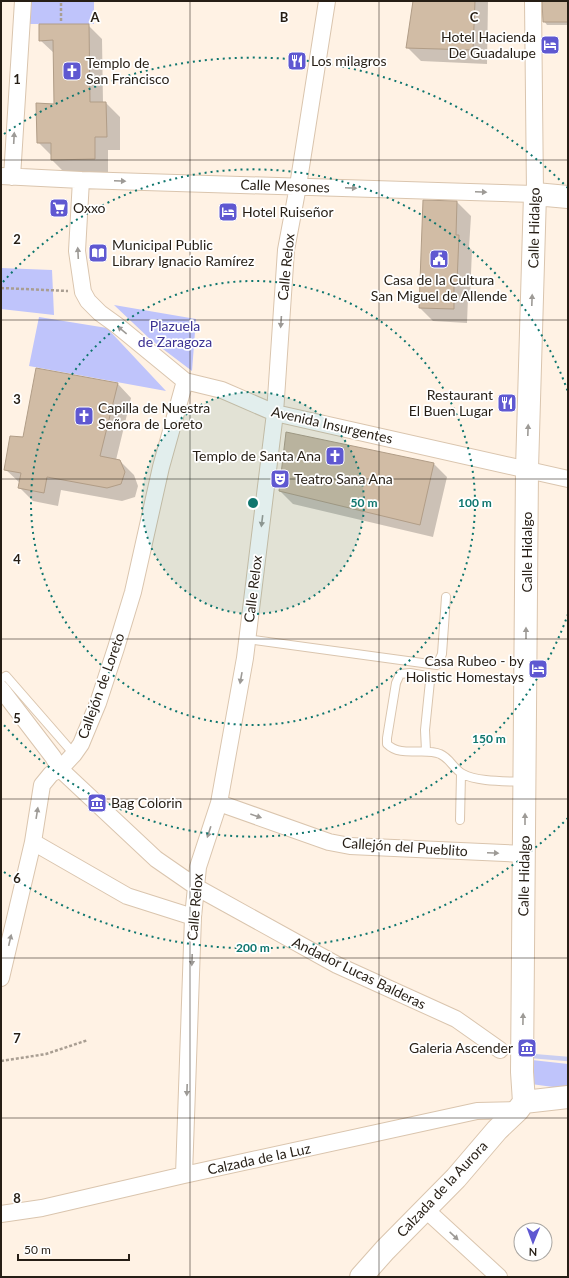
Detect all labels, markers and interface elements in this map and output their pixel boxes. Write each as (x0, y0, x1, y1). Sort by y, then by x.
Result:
text: A (89, 9, 100, 25)
text: B (280, 9, 289, 25)
text: C (470, 9, 479, 25)
place label: Hotel Hacienda De Guadalupe (441, 28, 536, 61)
hotel icon: Hotel Hacienda De Guadalupe (539, 34, 561, 56)
restaurant icon: Los milagros (286, 50, 308, 72)
place label: Los milagros (311, 52, 387, 69)
place label: Templo de San Francisco (86, 54, 170, 87)
church icon: Templo de San Francisco (61, 60, 83, 82)
text: 1 (13, 71, 21, 87)
one-way arrow (11, 132, 18, 144)
street label: Calle Mesones (240, 175, 330, 196)
one-way arrow (114, 178, 127, 184)
one-way arrow (345, 185, 358, 191)
street label: Calle Hidalgo (524, 187, 543, 269)
one-way arrow (475, 189, 488, 195)
supermarket icon: Oxxo (48, 197, 70, 219)
place label: Oxxo (73, 199, 106, 216)
hotel icon: Hotel Ruiseñor (217, 201, 239, 223)
place label: Hotel Ruiseñor (242, 203, 334, 220)
text: 2 (13, 231, 21, 247)
street label: Calle Relox (274, 232, 297, 301)
place label: Municipal Public Library Ignacio Ramírez (112, 236, 254, 269)
library icon: Municipal Public Library Ignacio Ramírez (87, 242, 109, 264)
one-way arrow (74, 247, 81, 259)
public building icon: Casa de la Cultura San Miguel de Allende (428, 248, 450, 270)
place label: Casa de la Cultura San Miguel de Allende (371, 271, 507, 304)
one-way arrow (529, 293, 535, 306)
one-way arrow (278, 316, 285, 328)
park label: Plazuela de Zaragoza (138, 317, 212, 350)
one-way arrow (117, 325, 128, 334)
place label: Restaurant El Buen Lugar (409, 386, 493, 419)
text: 3 (13, 391, 21, 407)
restaurant icon: Restaurant El Buen Lugar (496, 392, 518, 414)
place label: Capilla de Nuestra Señora de Loreto (98, 399, 210, 432)
street label: Avenida Insurgentes (270, 402, 394, 447)
church icon: Capilla de Nuestra Señora de Loreto (73, 405, 95, 427)
one-way arrow (525, 423, 531, 436)
church icon: Templo de Santa Ana (324, 445, 346, 467)
place label: Templo de Santa Ana (193, 447, 321, 464)
theatre icon: Teatro Sana Ana (269, 468, 291, 490)
place label: Teatro Sana Ana (294, 470, 393, 487)
text: 50 m (351, 495, 377, 510)
text: 100 m (458, 495, 492, 510)
centre of rings (246, 496, 260, 510)
street label: Calle Hidalgo (518, 511, 535, 593)
one-way arrow (259, 515, 265, 527)
text: 4 (13, 551, 21, 567)
street label: Calle Relox (240, 554, 265, 623)
one-way arrow (523, 626, 529, 639)
street label: Callejón de Loreto (73, 630, 128, 741)
place label: Casa Rubeo - by Holistic Homestays (406, 652, 525, 685)
hotel icon: Casa Rubeo - by Holistic Homestays (527, 658, 549, 680)
one-way arrow (238, 672, 244, 684)
text: 5 (13, 710, 21, 726)
text: 150 m (472, 731, 506, 746)
museum icon: Bag Colorin (86, 792, 108, 814)
place label: Bag Colorin (111, 794, 182, 811)
one-way arrow (34, 807, 40, 820)
one-way arrow (522, 812, 528, 825)
one-way arrow (250, 813, 262, 819)
one-way arrow (206, 827, 212, 839)
street label: Callejón del Pueblito (342, 834, 469, 859)
street label: Calle Hidalgo (514, 835, 533, 917)
one-way arrow (487, 849, 499, 856)
text: 6 (13, 870, 21, 886)
street label: Calle Relox (183, 873, 206, 941)
street label: Andador Lucas Balderas (290, 933, 429, 1012)
one-way arrow (7, 934, 13, 947)
text: 200 m (236, 940, 270, 955)
one-way arrow (188, 954, 195, 966)
one-way arrow (520, 1012, 526, 1025)
text: 7 (13, 1030, 21, 1046)
museum icon: Galeria Ascender (516, 1037, 538, 1059)
place label: Galeria Ascender (409, 1039, 513, 1056)
one-way arrow (184, 1084, 190, 1097)
street label: Calzada de la Aurora (393, 1137, 491, 1240)
street label: Calzada de la Luz (206, 1139, 312, 1178)
text: 8 (13, 1190, 21, 1206)
north arrow (513, 1222, 553, 1262)
one-way arrow (449, 1231, 459, 1240)
scale bar (18, 1236, 129, 1262)
text: 50 m (24, 1242, 51, 1257)
text: N (528, 1246, 537, 1259)

